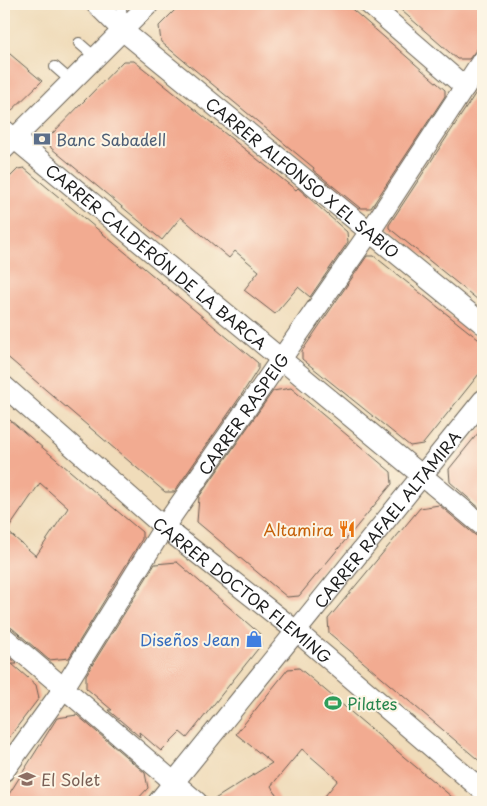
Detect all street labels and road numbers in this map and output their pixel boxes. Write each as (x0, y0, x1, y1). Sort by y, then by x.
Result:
street label: CARRER ALFONSO X EL SABIO (201, 91, 405, 263)
street label: CARRER CALDERÓN DE LA BARCA (41, 158, 272, 355)
street label: CARRER RASPEIG (192, 348, 294, 480)
street label: CARRER RAFAEL ALTAMIRA (308, 425, 466, 613)
street label: CARRER DOCTOR FLEMING (148, 511, 337, 669)

